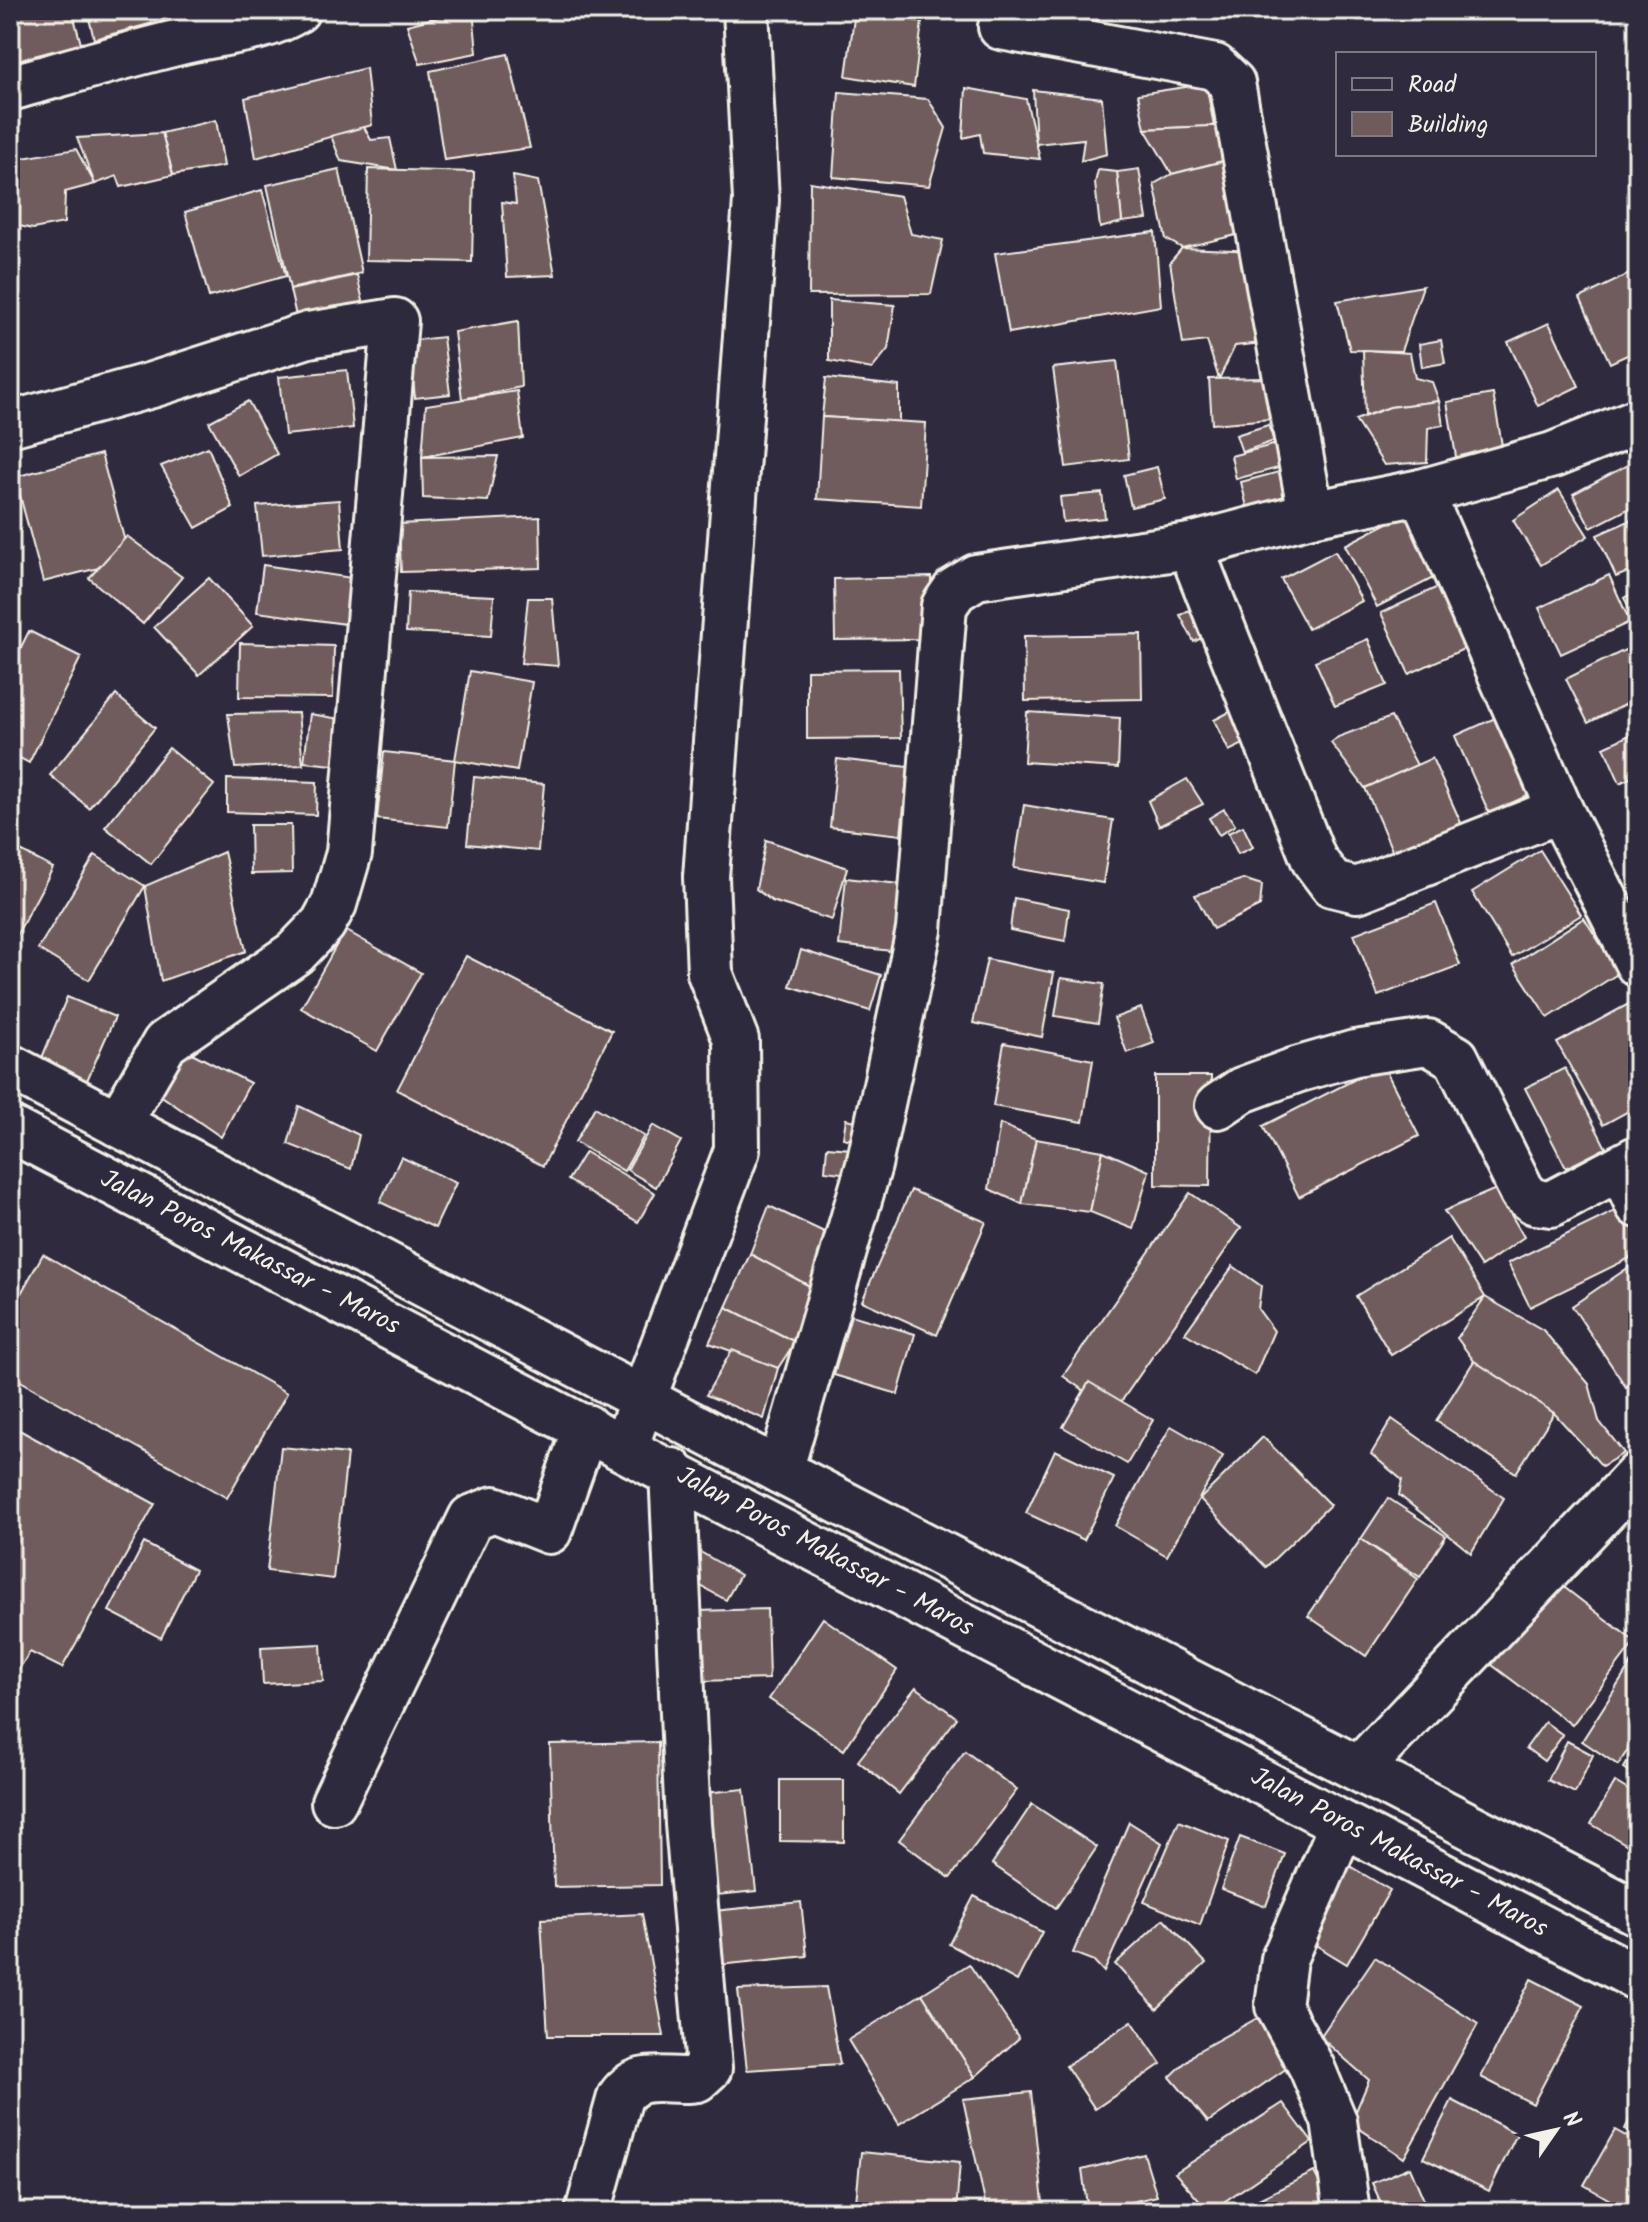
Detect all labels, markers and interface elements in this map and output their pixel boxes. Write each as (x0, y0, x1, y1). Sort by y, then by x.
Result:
legend (1336, 52, 1596, 156)
text: Road (1408, 66, 1457, 105)
text: Building (1408, 106, 1488, 145)
street label: Jalan Poros Makassar - Maros (93, 1159, 407, 1347)
street label: Jalan Poros Makassar - Maros (669, 1456, 981, 1648)
street label: Jalan Poros Makassar - Maros (1243, 1757, 1555, 1949)
north arrow (1516, 2090, 1596, 2170)
text: N (1552, 2105, 1589, 2136)

